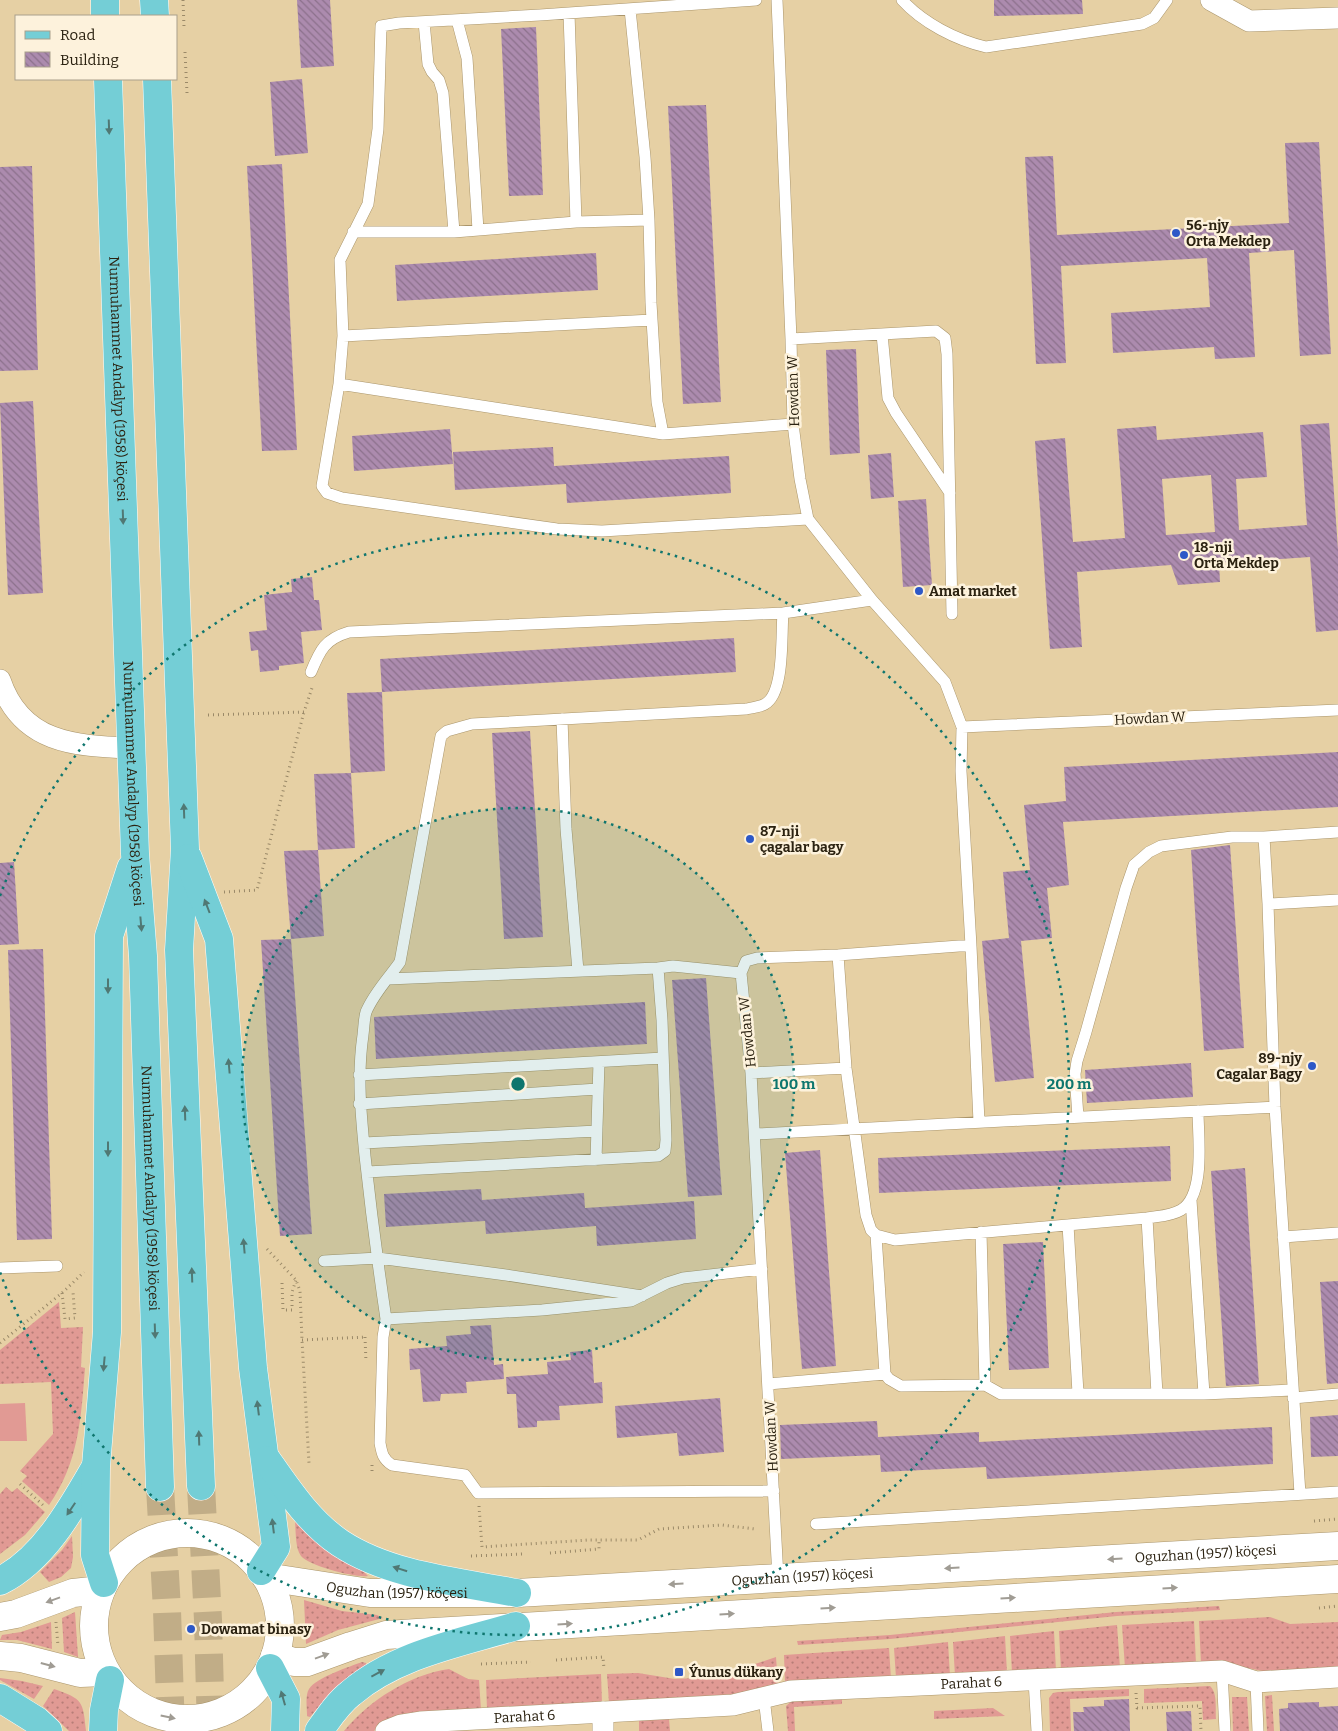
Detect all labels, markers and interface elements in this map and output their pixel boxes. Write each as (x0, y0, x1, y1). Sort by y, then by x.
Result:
legend (15, 15, 178, 80)
text: Road (60, 26, 95, 44)
text: Building (60, 51, 119, 69)
one-way arrow (106, 120, 114, 136)
place label: 56-njy Orta Mekdep (1186, 217, 1271, 250)
marker: 56-njy Orta Mekdep (1170, 227, 1182, 239)
street label: Nurmuhammet Andalyp (1958) köçesi (105, 256, 131, 502)
street label: Howdan W (784, 354, 803, 427)
one-way arrow (119, 509, 127, 525)
place label: 18-nji Orta Mekdep (1194, 539, 1279, 572)
marker: 18-nji Orta Mekdep (1178, 549, 1190, 561)
place label: Amat market (929, 583, 1017, 600)
marker: Amat market (913, 585, 925, 597)
street label: Nurmuhammet Andalyp (1958) köçesi (119, 661, 147, 907)
street label: Howdan W (1114, 708, 1187, 729)
one-way arrow (180, 803, 188, 819)
place label: 87-nji çagalar bagy (760, 823, 844, 856)
marker: 87-nji çagalar bagy (744, 833, 756, 845)
one-way arrow (203, 899, 210, 914)
one-way arrow (137, 917, 145, 933)
one-way arrow (104, 979, 112, 995)
street label: Howdan W (735, 995, 760, 1068)
place label: 89-njy Cagalar Bagy (1216, 1050, 1302, 1083)
one-way arrow (225, 1058, 233, 1074)
marker: 89-njy Cagalar Bagy (1306, 1060, 1318, 1072)
street label: Nurmuhammet Andalyp (1958) köçesi (138, 1065, 162, 1311)
centre of rings (509, 1075, 527, 1093)
text: 100 m (773, 1075, 816, 1093)
text: 200 m (1047, 1075, 1092, 1093)
one-way arrow (181, 1105, 189, 1121)
one-way arrow (104, 1141, 112, 1157)
one-way arrow (239, 1237, 247, 1253)
one-way arrow (188, 1267, 196, 1283)
one-way arrow (152, 1324, 160, 1340)
one-way arrow (100, 1356, 108, 1372)
one-way arrow (254, 1399, 262, 1415)
street label: Howdan W (761, 1399, 782, 1472)
one-way arrow (195, 1429, 203, 1445)
one-way arrow (66, 1502, 76, 1515)
one-way arrow (269, 1518, 277, 1534)
street label: Oguzhan (1957) köçesi (1134, 1542, 1277, 1567)
one-way arrow (1106, 1556, 1122, 1564)
one-way arrow (393, 1565, 408, 1573)
street label: Oguzhan (1957) köçesi (731, 1565, 874, 1590)
one-way arrow (944, 1565, 960, 1573)
street label: Oguzhan (1957) köçesi (325, 1578, 468, 1602)
one-way arrow (668, 1581, 684, 1589)
one-way arrow (1163, 1584, 1179, 1592)
one-way arrow (1000, 1593, 1016, 1601)
one-way arrow (45, 1596, 60, 1604)
one-way arrow (821, 1604, 837, 1612)
one-way arrow (719, 1610, 735, 1618)
one-way arrow (557, 1619, 573, 1627)
place label: Dowamat binasy (201, 1621, 312, 1638)
marker: Dowamat binasy (185, 1623, 197, 1635)
one-way arrow (314, 1652, 329, 1659)
one-way arrow (40, 1661, 55, 1669)
place label: Ýunus dükany (689, 1663, 783, 1681)
marker: Ýunus dükany (673, 1666, 685, 1678)
one-way arrow (371, 1669, 386, 1677)
street label: Parahat 6 (940, 1673, 1002, 1693)
one-way arrow (279, 1690, 287, 1705)
street label: Parahat 6 (493, 1707, 556, 1727)
one-way arrow (161, 1713, 176, 1721)

